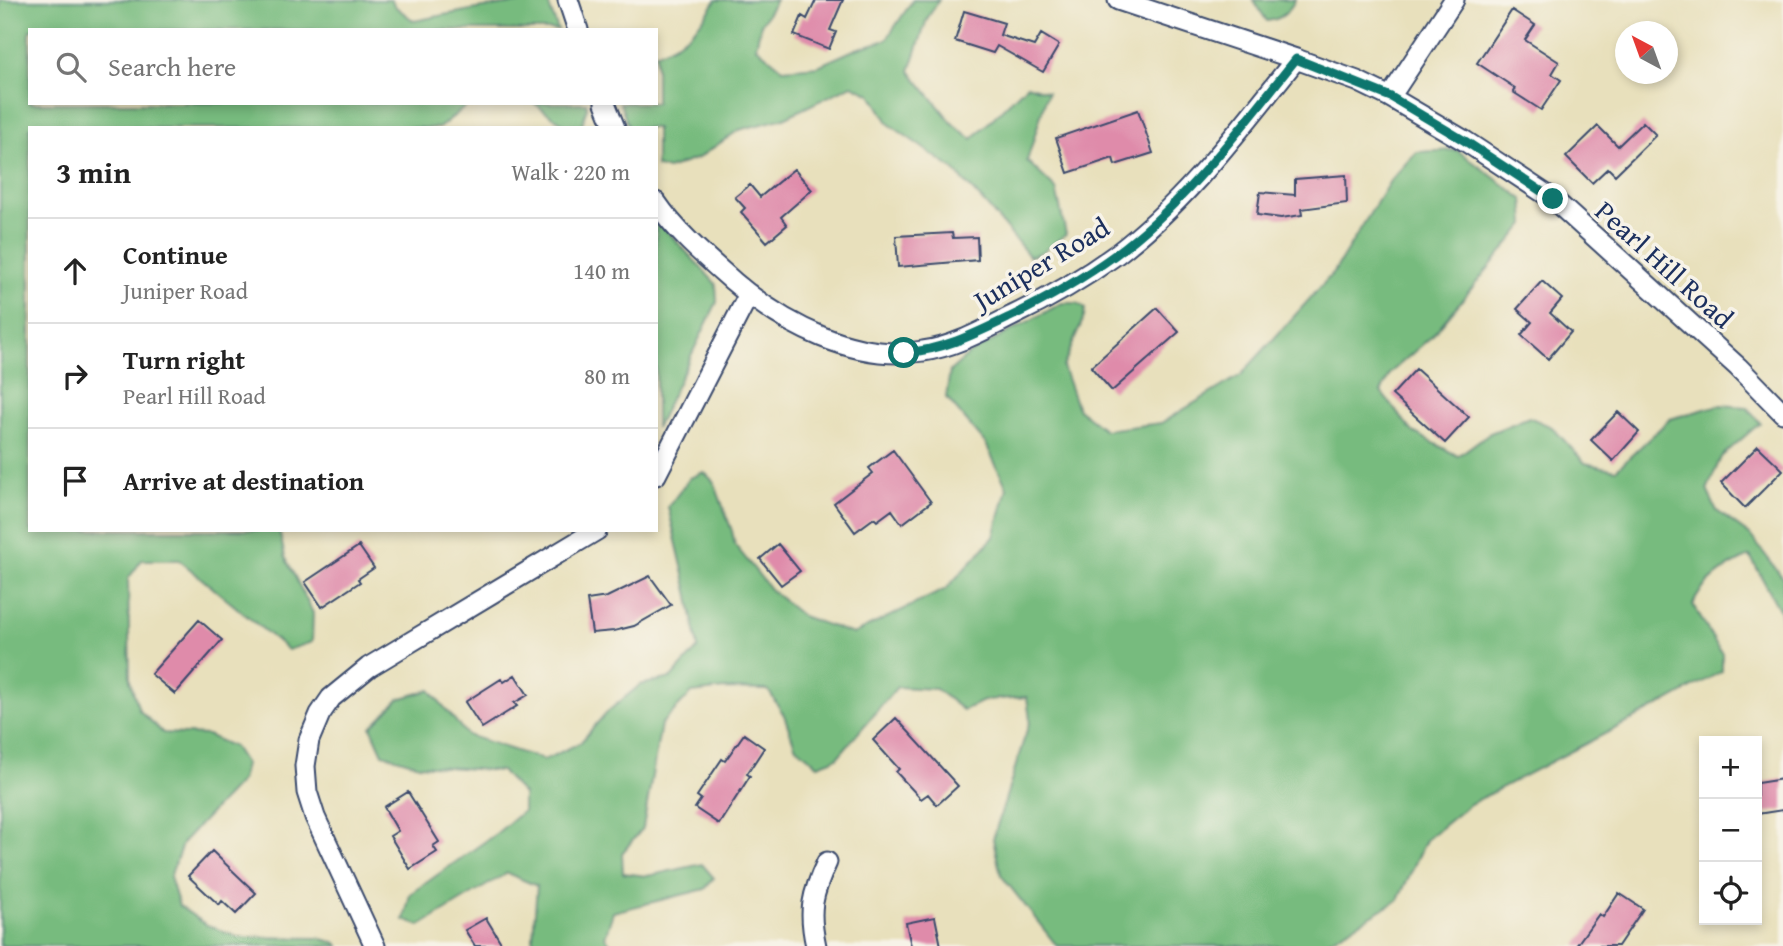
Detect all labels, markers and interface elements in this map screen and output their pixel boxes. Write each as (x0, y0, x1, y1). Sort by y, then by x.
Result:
north arrow (1615, 21, 1678, 84)
search box (28, 28, 658, 105)
text: Search here (108, 47, 236, 86)
icon: search (52, 48, 90, 86)
text: 3 min (56, 150, 131, 194)
text: Walk · 220 m (511, 155, 630, 188)
route end (1537, 183, 1568, 214)
street label: Pearl Hill Road (1587, 191, 1743, 337)
street label: Juniper Road (963, 206, 1117, 321)
text: Continue (123, 235, 228, 274)
icon: ahead (56, 252, 94, 290)
text: 140 m (573, 254, 630, 287)
text: Juniper Road (123, 274, 248, 307)
route start (888, 337, 919, 368)
text: Turn right (123, 340, 245, 379)
icon: right (56, 357, 94, 395)
text: 80 m (584, 359, 630, 392)
text: Pearl Hill Road (123, 379, 266, 412)
text: Arrive at destination (123, 461, 364, 500)
icon: arrive (56, 462, 94, 500)
map controls (1699, 736, 1762, 925)
button: + (1699, 736, 1762, 799)
button: − (1699, 799, 1762, 862)
button: locate (1699, 862, 1762, 925)

